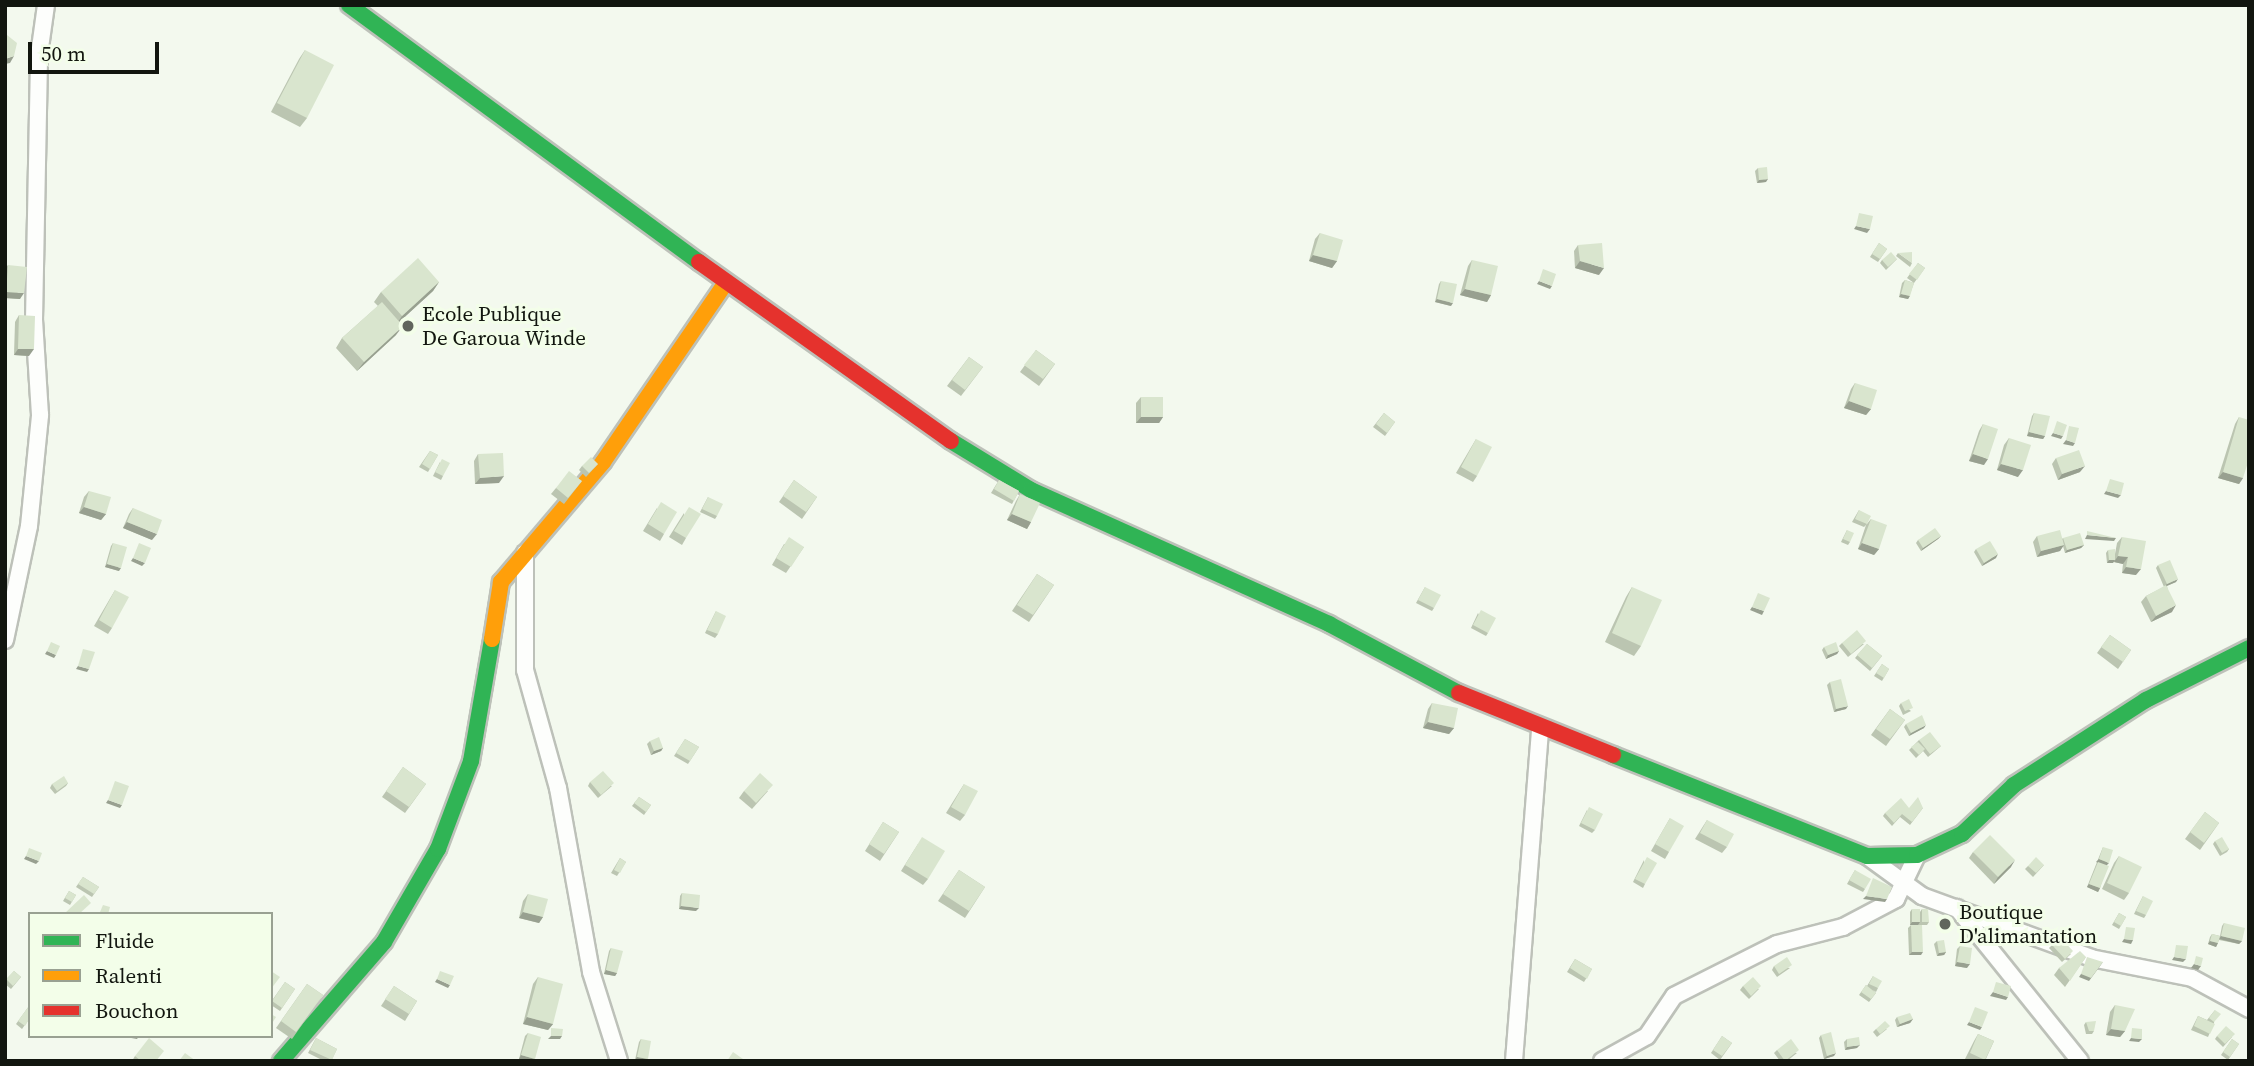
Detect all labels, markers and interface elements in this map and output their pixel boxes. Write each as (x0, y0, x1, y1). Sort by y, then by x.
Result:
scale bar (32, 28, 163, 72)
text: 50 m (41, 39, 86, 68)
place label: Ecole Publique De Garoua Winde (422, 301, 587, 351)
marker: Ecole Publique De Garoua Winde (400, 318, 416, 334)
place label: Boutique D'alimantation (1959, 899, 2097, 949)
legend (28, 912, 273, 1038)
marker: Boutique D'alimantation (1937, 916, 1953, 932)
text: Fluide (95, 926, 154, 955)
text: Ralenti (95, 961, 162, 990)
text: Bouchon (95, 996, 178, 1025)

